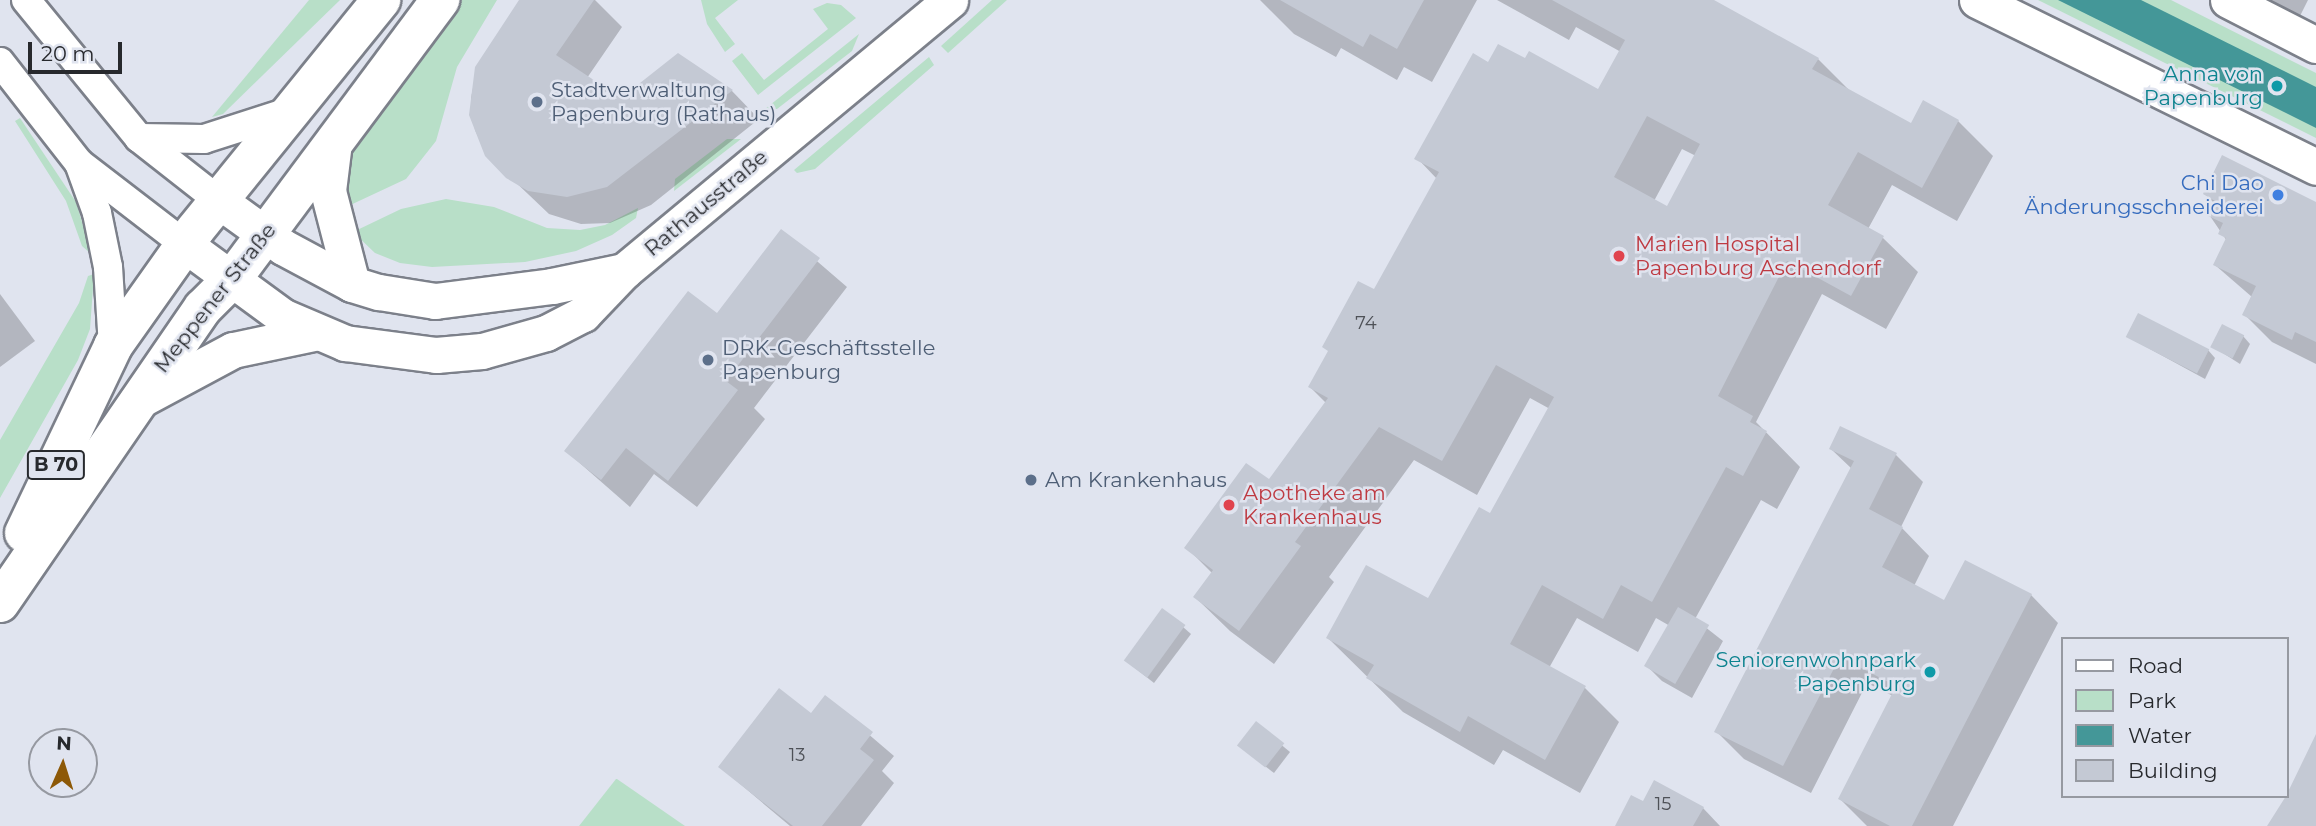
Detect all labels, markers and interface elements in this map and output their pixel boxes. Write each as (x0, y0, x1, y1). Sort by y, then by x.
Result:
scale bar (32, 28, 126, 72)
text: 20 m (41, 41, 95, 66)
place label: Anna von Papenburg (2144, 61, 2263, 111)
place label: Stadtverwaltung Papenburg (Rathaus) (551, 77, 776, 127)
marker: Anna von Papenburg (2269, 78, 2285, 94)
marker: Stadtverwaltung Papenburg (Rathaus) (529, 94, 545, 110)
street label: Rathausstraße (640, 144, 772, 262)
place label: Chi Dao Änderungsschneiderei (2024, 170, 2264, 220)
marker: Chi Dao Änderungsschneiderei (2270, 187, 2286, 203)
street label: Meppener Straße (149, 218, 281, 378)
place label: Marien Hospital Papenburg Aschendorf (1635, 231, 1881, 281)
marker: Marien Hospital Papenburg Aschendorf (1609, 246, 1629, 266)
house number: 74 (1355, 312, 1377, 334)
place label: DRK-Geschäftsstelle Papenburg (722, 335, 935, 385)
marker: DRK-Geschäftsstelle Papenburg (700, 352, 716, 368)
road number: B 70 (26, 450, 86, 480)
place label: Am Krankenhaus (1045, 467, 1227, 493)
marker: Am Krankenhaus (1023, 472, 1039, 488)
place label: Apotheke am Krankenhaus (1243, 480, 1386, 530)
marker: Apotheke am Krankenhaus (1221, 497, 1237, 513)
legend (2060, 637, 2288, 798)
place label: Seniorenwohnpark Papenburg (1715, 647, 1916, 697)
text: Road (2128, 653, 2183, 678)
marker: Seniorenwohnpark Papenburg (1922, 664, 1938, 680)
text: Park (2128, 688, 2176, 713)
text: Water (2128, 723, 2192, 748)
north arrow (28, 728, 98, 798)
text: N (56, 732, 72, 755)
house number: 13 (789, 744, 805, 766)
text: Building (2128, 758, 2218, 783)
house number: 15 (1655, 793, 1671, 815)

